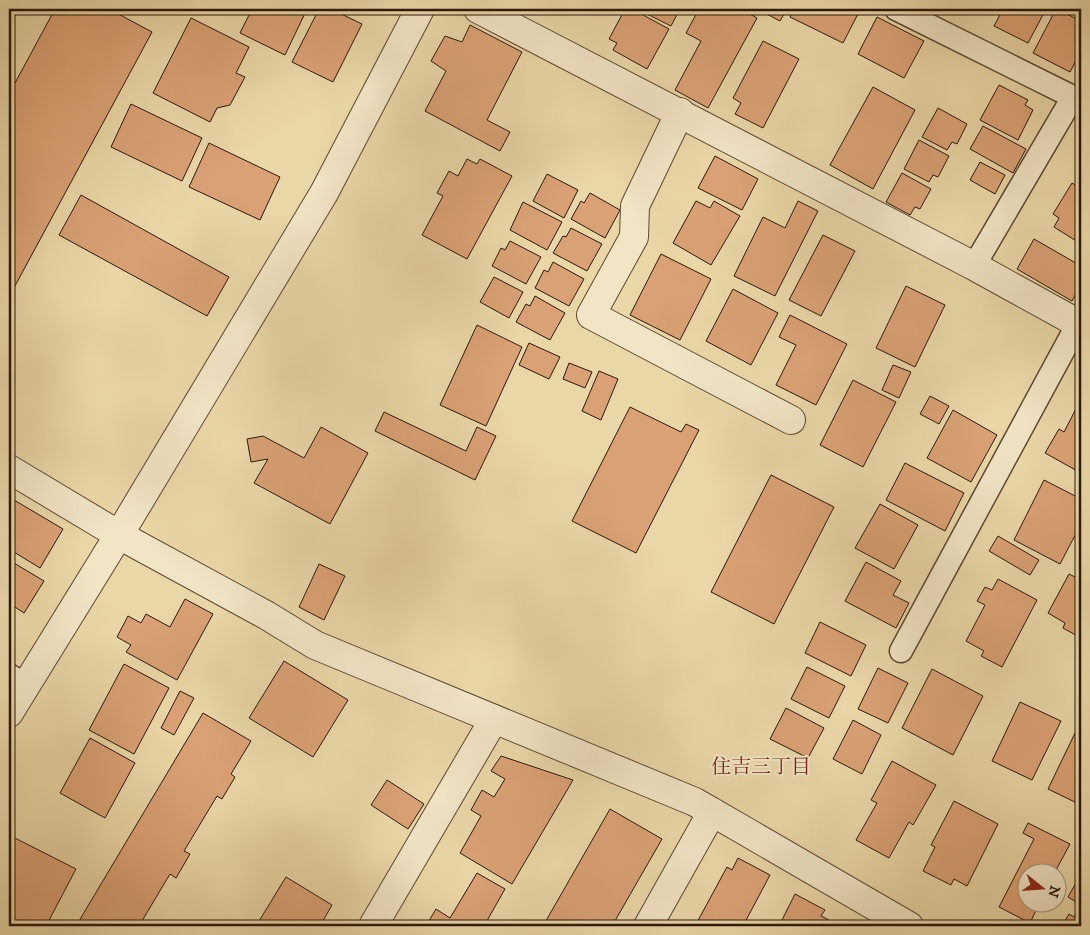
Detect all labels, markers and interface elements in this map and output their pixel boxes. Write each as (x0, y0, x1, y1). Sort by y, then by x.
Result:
district label: 住吉三丁目 (711, 755, 811, 780)
north arrow (1018, 862, 1068, 912)
text: N (1043, 883, 1064, 900)

